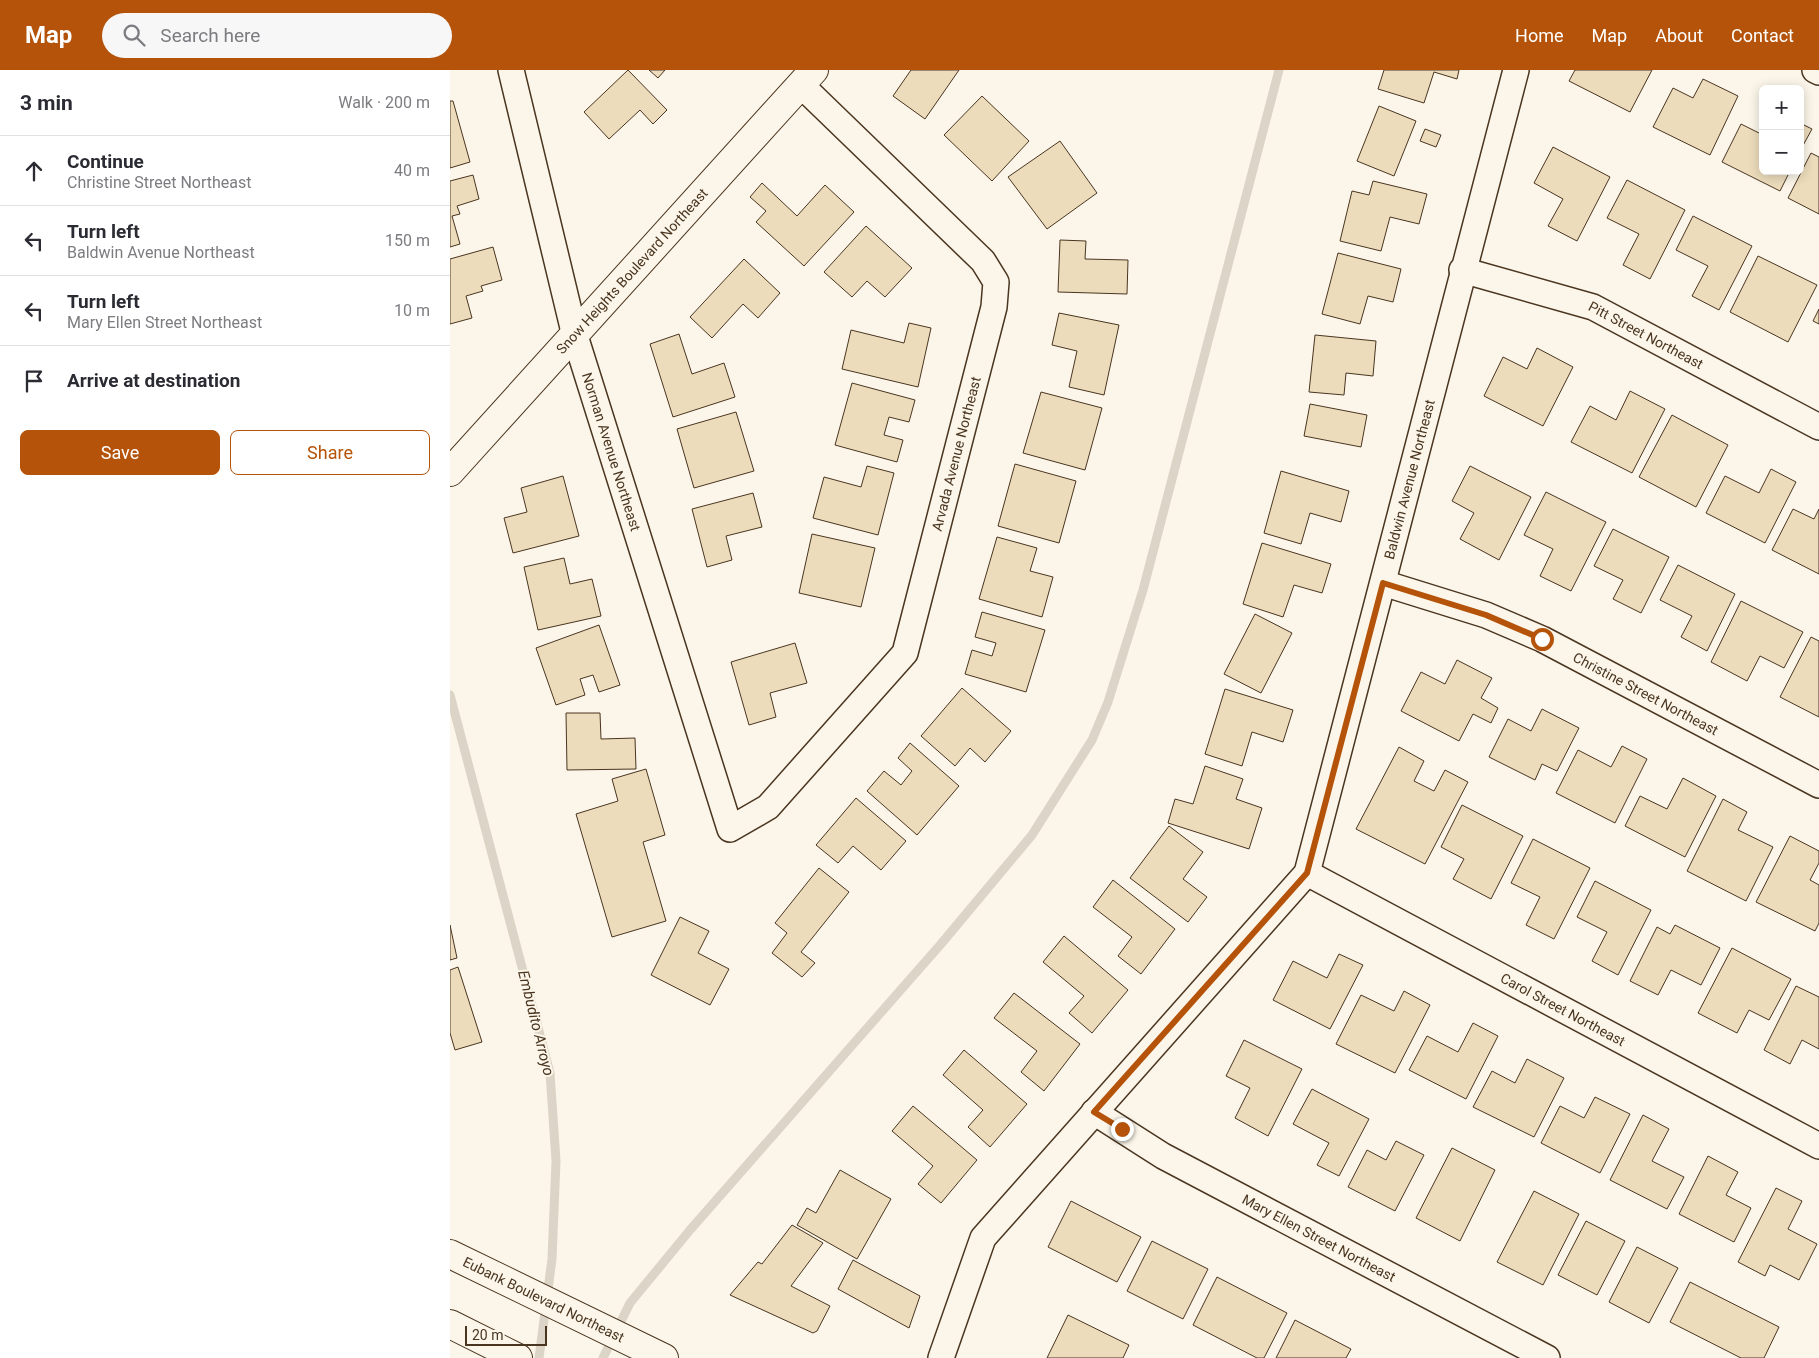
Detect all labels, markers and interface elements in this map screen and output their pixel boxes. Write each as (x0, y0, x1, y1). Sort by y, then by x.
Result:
search box (102, 13, 452, 58)
text: Map (25, 21, 72, 49)
icon: search (120, 21, 148, 49)
text: Search here (160, 24, 260, 47)
text: Home (1515, 25, 1564, 46)
text: Map (1592, 25, 1627, 46)
text: About (1655, 25, 1703, 46)
text: Contact (1731, 25, 1794, 46)
map controls (1759, 85, 1804, 175)
button: + (1759, 85, 1804, 130)
text: 3 min (20, 91, 73, 115)
text: Walk · 200 m (338, 93, 430, 112)
button: − (1759, 130, 1804, 175)
text: Continue (67, 150, 144, 173)
icon: ahead (20, 157, 48, 185)
text: 40 m (394, 161, 430, 180)
text: Christine Street Northeast (67, 173, 251, 192)
street label: Snow Heights Boulevard Northeast (553, 185, 711, 357)
text: Turn left (67, 220, 140, 243)
icon: left (20, 227, 48, 255)
text: 150 m (385, 231, 430, 250)
text: Baldwin Avenue Northeast (67, 243, 255, 262)
text: Turn left (67, 290, 140, 313)
icon: left (20, 297, 48, 325)
street label: Pitt Street Northeast (1586, 298, 1706, 372)
text: 10 m (394, 301, 430, 320)
text: Mary Ellen Street Northeast (67, 313, 262, 332)
icon: arrive (20, 367, 48, 395)
text: Arrive at destination (67, 369, 240, 392)
street label: Norman Avenue Northeast (579, 371, 644, 534)
street label: Arvada Avenue Northeast (929, 375, 984, 533)
street label: Baldwin Avenue Northeast (1381, 397, 1438, 561)
button: Save (20, 430, 220, 475)
button: Share (230, 430, 430, 475)
route start (1531, 628, 1554, 651)
street label: Christine Street Northeast (1570, 649, 1721, 739)
water label: Embudito Arroyo (514, 968, 558, 1078)
street label: Carol Street Northeast (1498, 970, 1628, 1049)
route end (1111, 1118, 1134, 1141)
street label: Mary Ellen Street Northeast (1239, 1191, 1399, 1285)
street label: Eubank Boulevard Northeast (460, 1254, 627, 1346)
scale bar (465, 1323, 548, 1346)
text: 20 m (472, 1327, 504, 1343)

